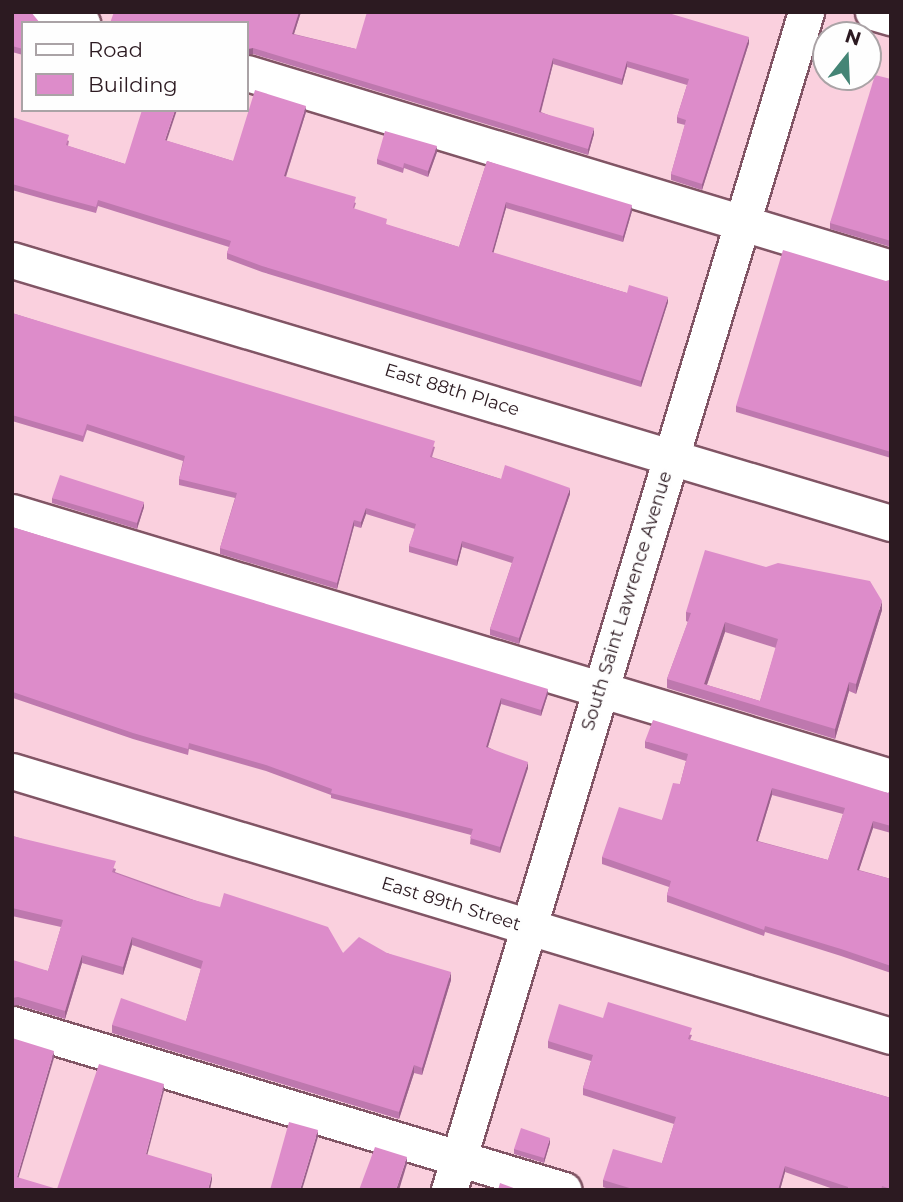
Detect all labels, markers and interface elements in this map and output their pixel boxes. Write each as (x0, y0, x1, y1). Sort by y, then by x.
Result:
legend (21, 21, 248, 112)
north arrow (812, 21, 882, 91)
text: N (842, 24, 864, 51)
text: Road (88, 37, 143, 62)
text: Building (88, 72, 178, 97)
street label: East 88th Place (382, 359, 522, 421)
street label: South Saint Lawrence Avenue (577, 469, 677, 733)
street label: East 89th Street (379, 873, 523, 935)

